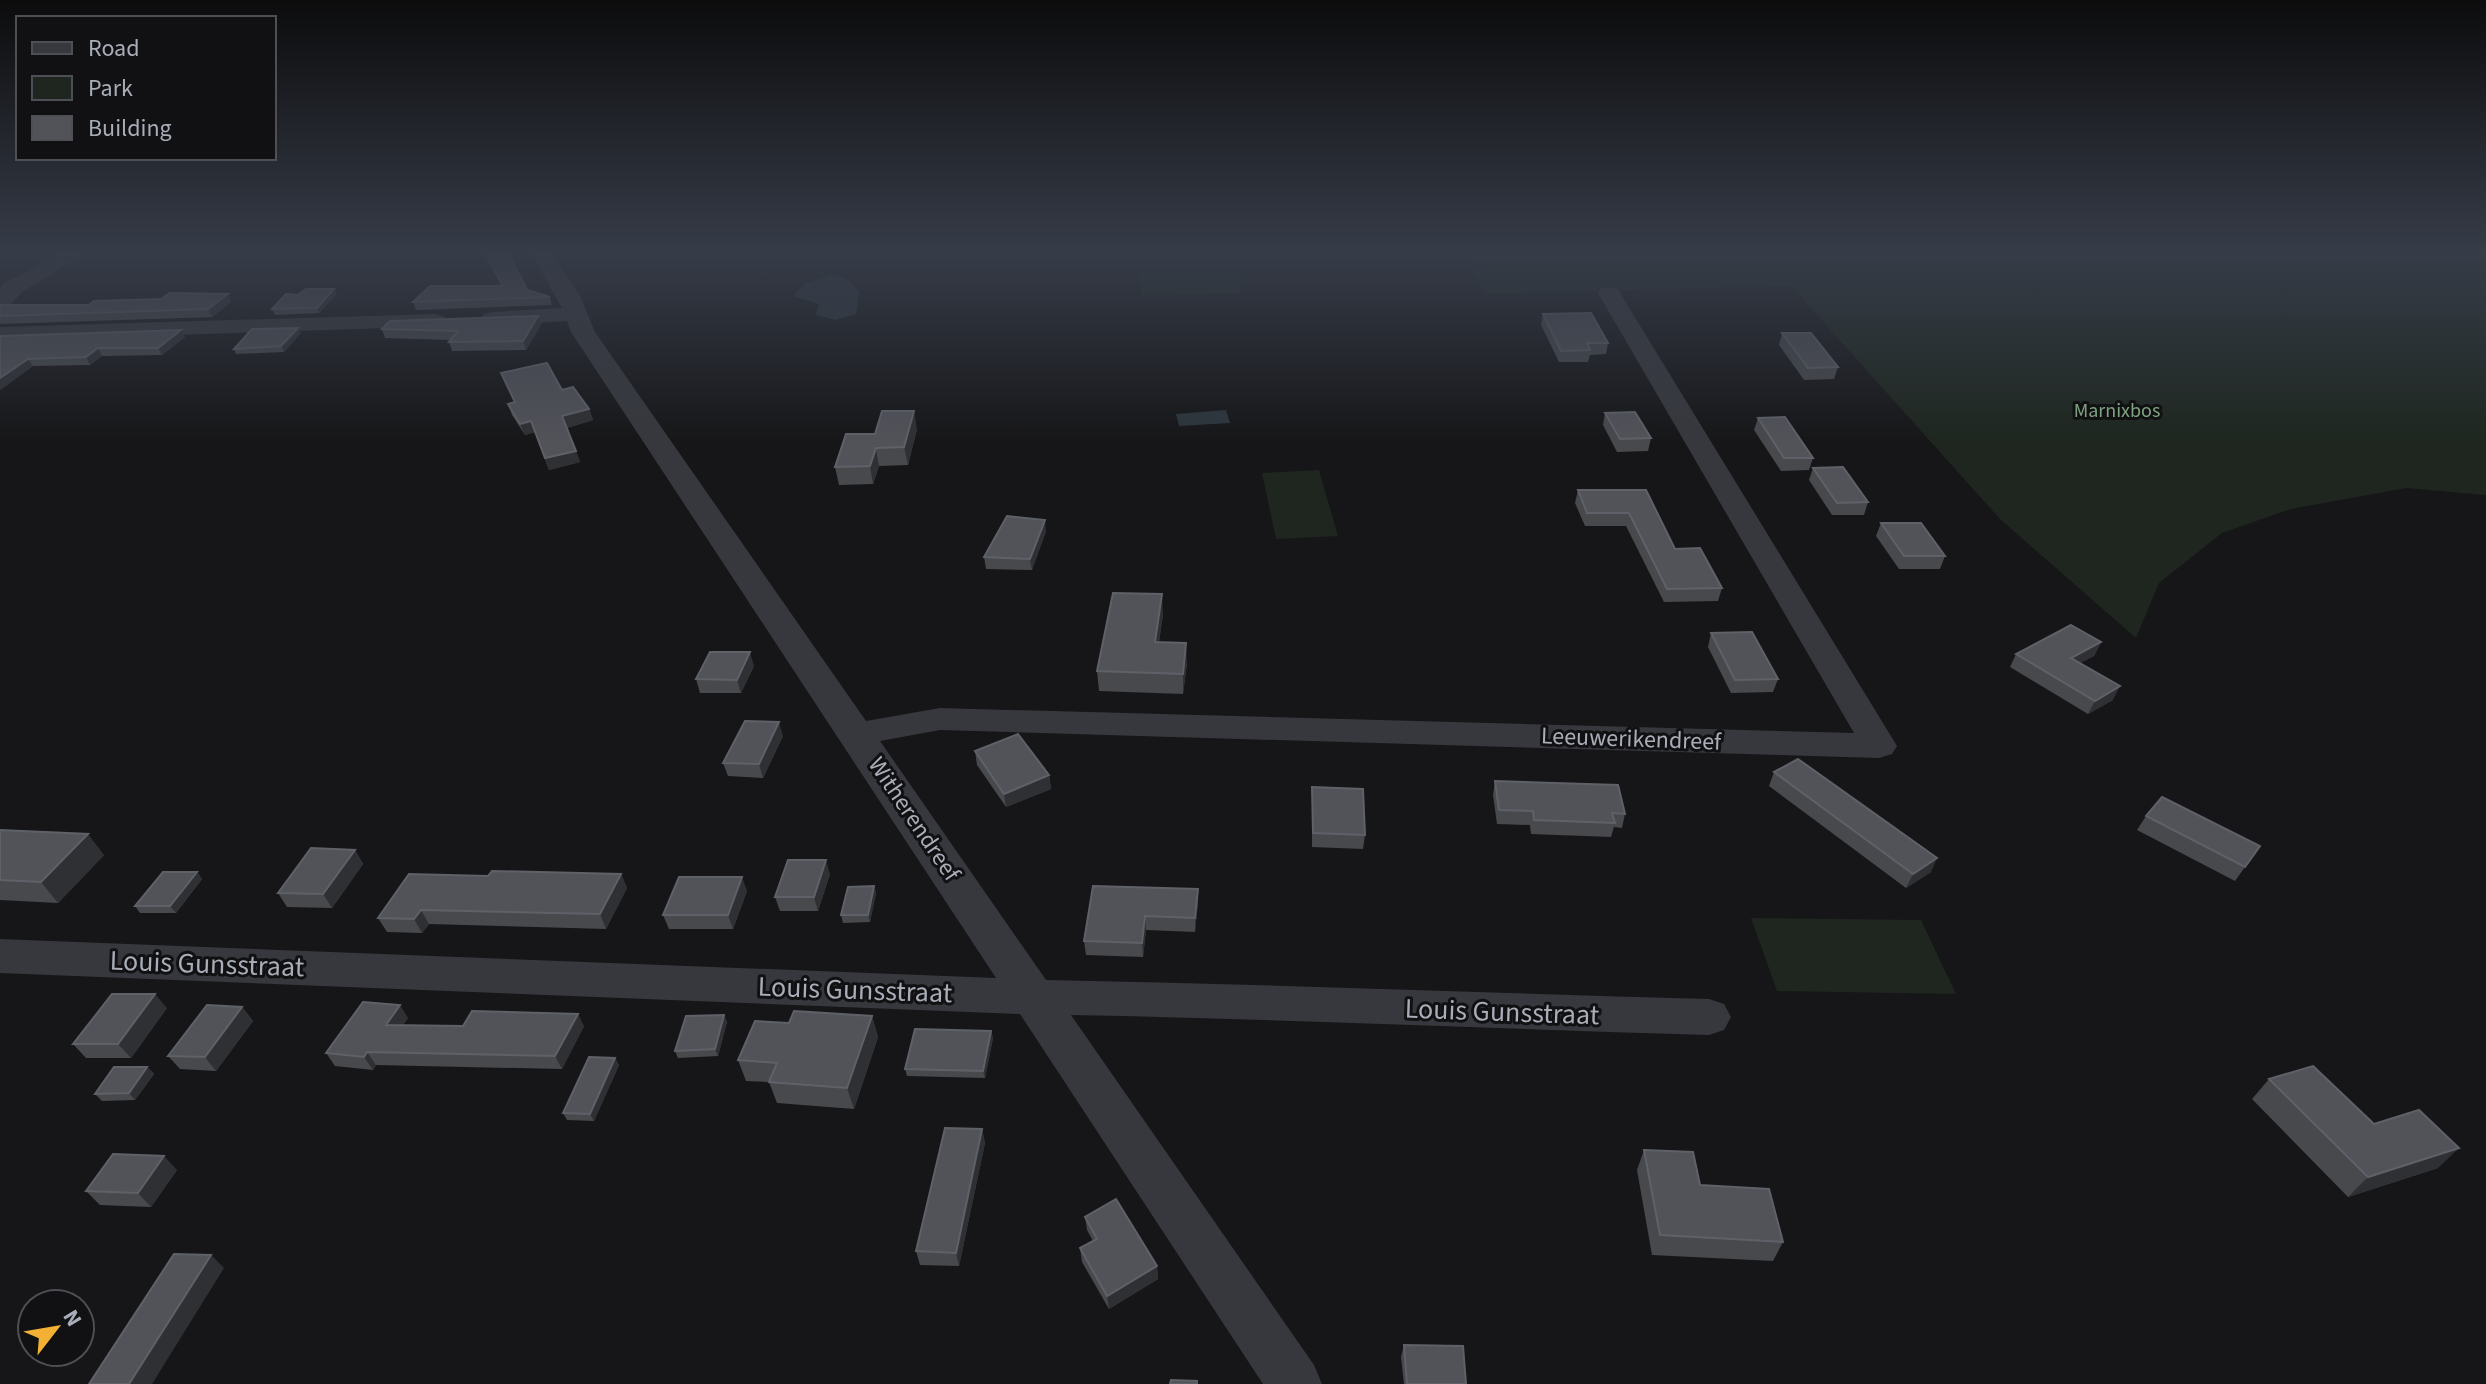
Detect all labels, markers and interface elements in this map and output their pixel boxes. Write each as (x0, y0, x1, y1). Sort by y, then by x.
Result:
legend (16, 16, 276, 160)
text: Road (88, 31, 140, 66)
text: Park (88, 71, 133, 106)
text: Building (88, 111, 172, 146)
park label: Marnixbos (2074, 397, 2160, 425)
street label: Leeuwerikendreef (1540, 718, 1723, 760)
street label: Witherendreef (859, 750, 969, 889)
street label: Louis Gunsstraat (109, 941, 305, 987)
street label: Louis Gunsstraat (757, 967, 953, 1013)
street label: Louis Gunsstraat (1404, 989, 1600, 1035)
north arrow (16, 1288, 96, 1368)
text: N (55, 1304, 90, 1333)

